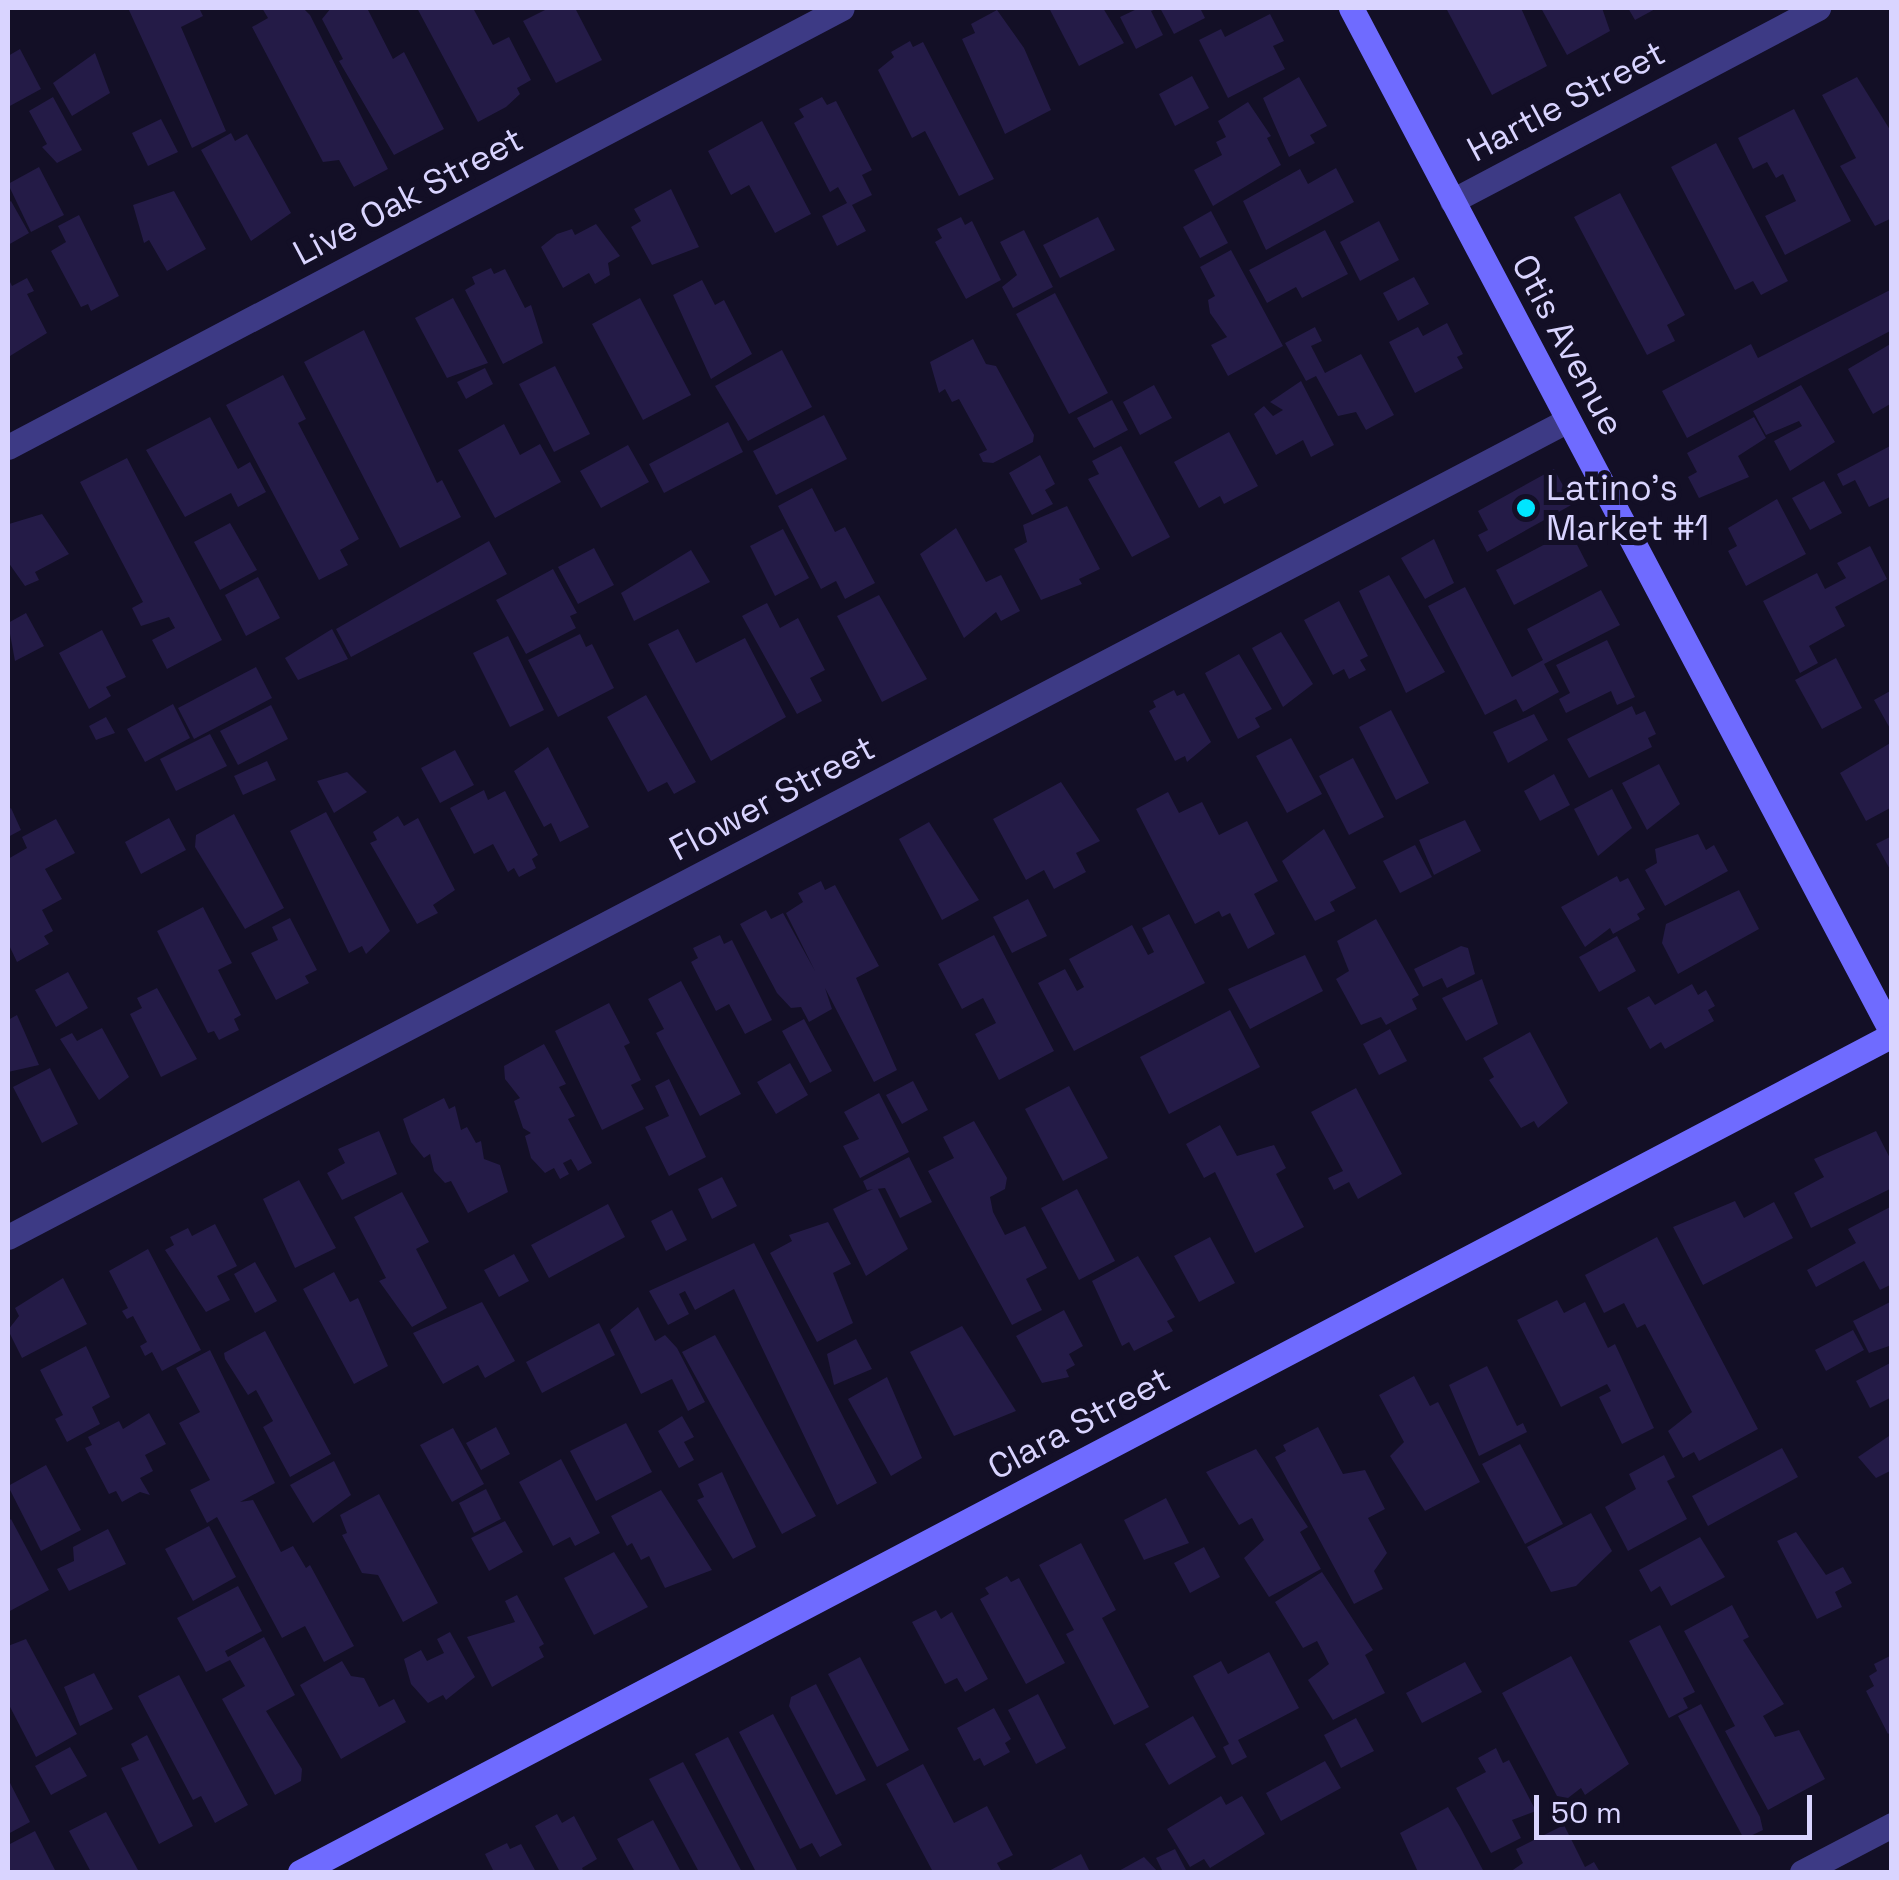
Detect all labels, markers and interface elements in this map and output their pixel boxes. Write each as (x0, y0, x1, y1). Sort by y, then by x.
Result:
street label: Hartle Street (1460, 31, 1672, 171)
street label: Live Oak Street (286, 118, 530, 274)
street label: Otis Avenue (1503, 247, 1633, 443)
place label: Latino's Market #1 (1546, 467, 1709, 549)
marker: Latino's Market #1 (1515, 497, 1537, 519)
street label: Flower Street (662, 726, 882, 870)
street label: Clara Street (981, 1358, 1177, 1488)
scale bar (1539, 1775, 1816, 1837)
text: 50 m (1551, 1793, 1622, 1832)

